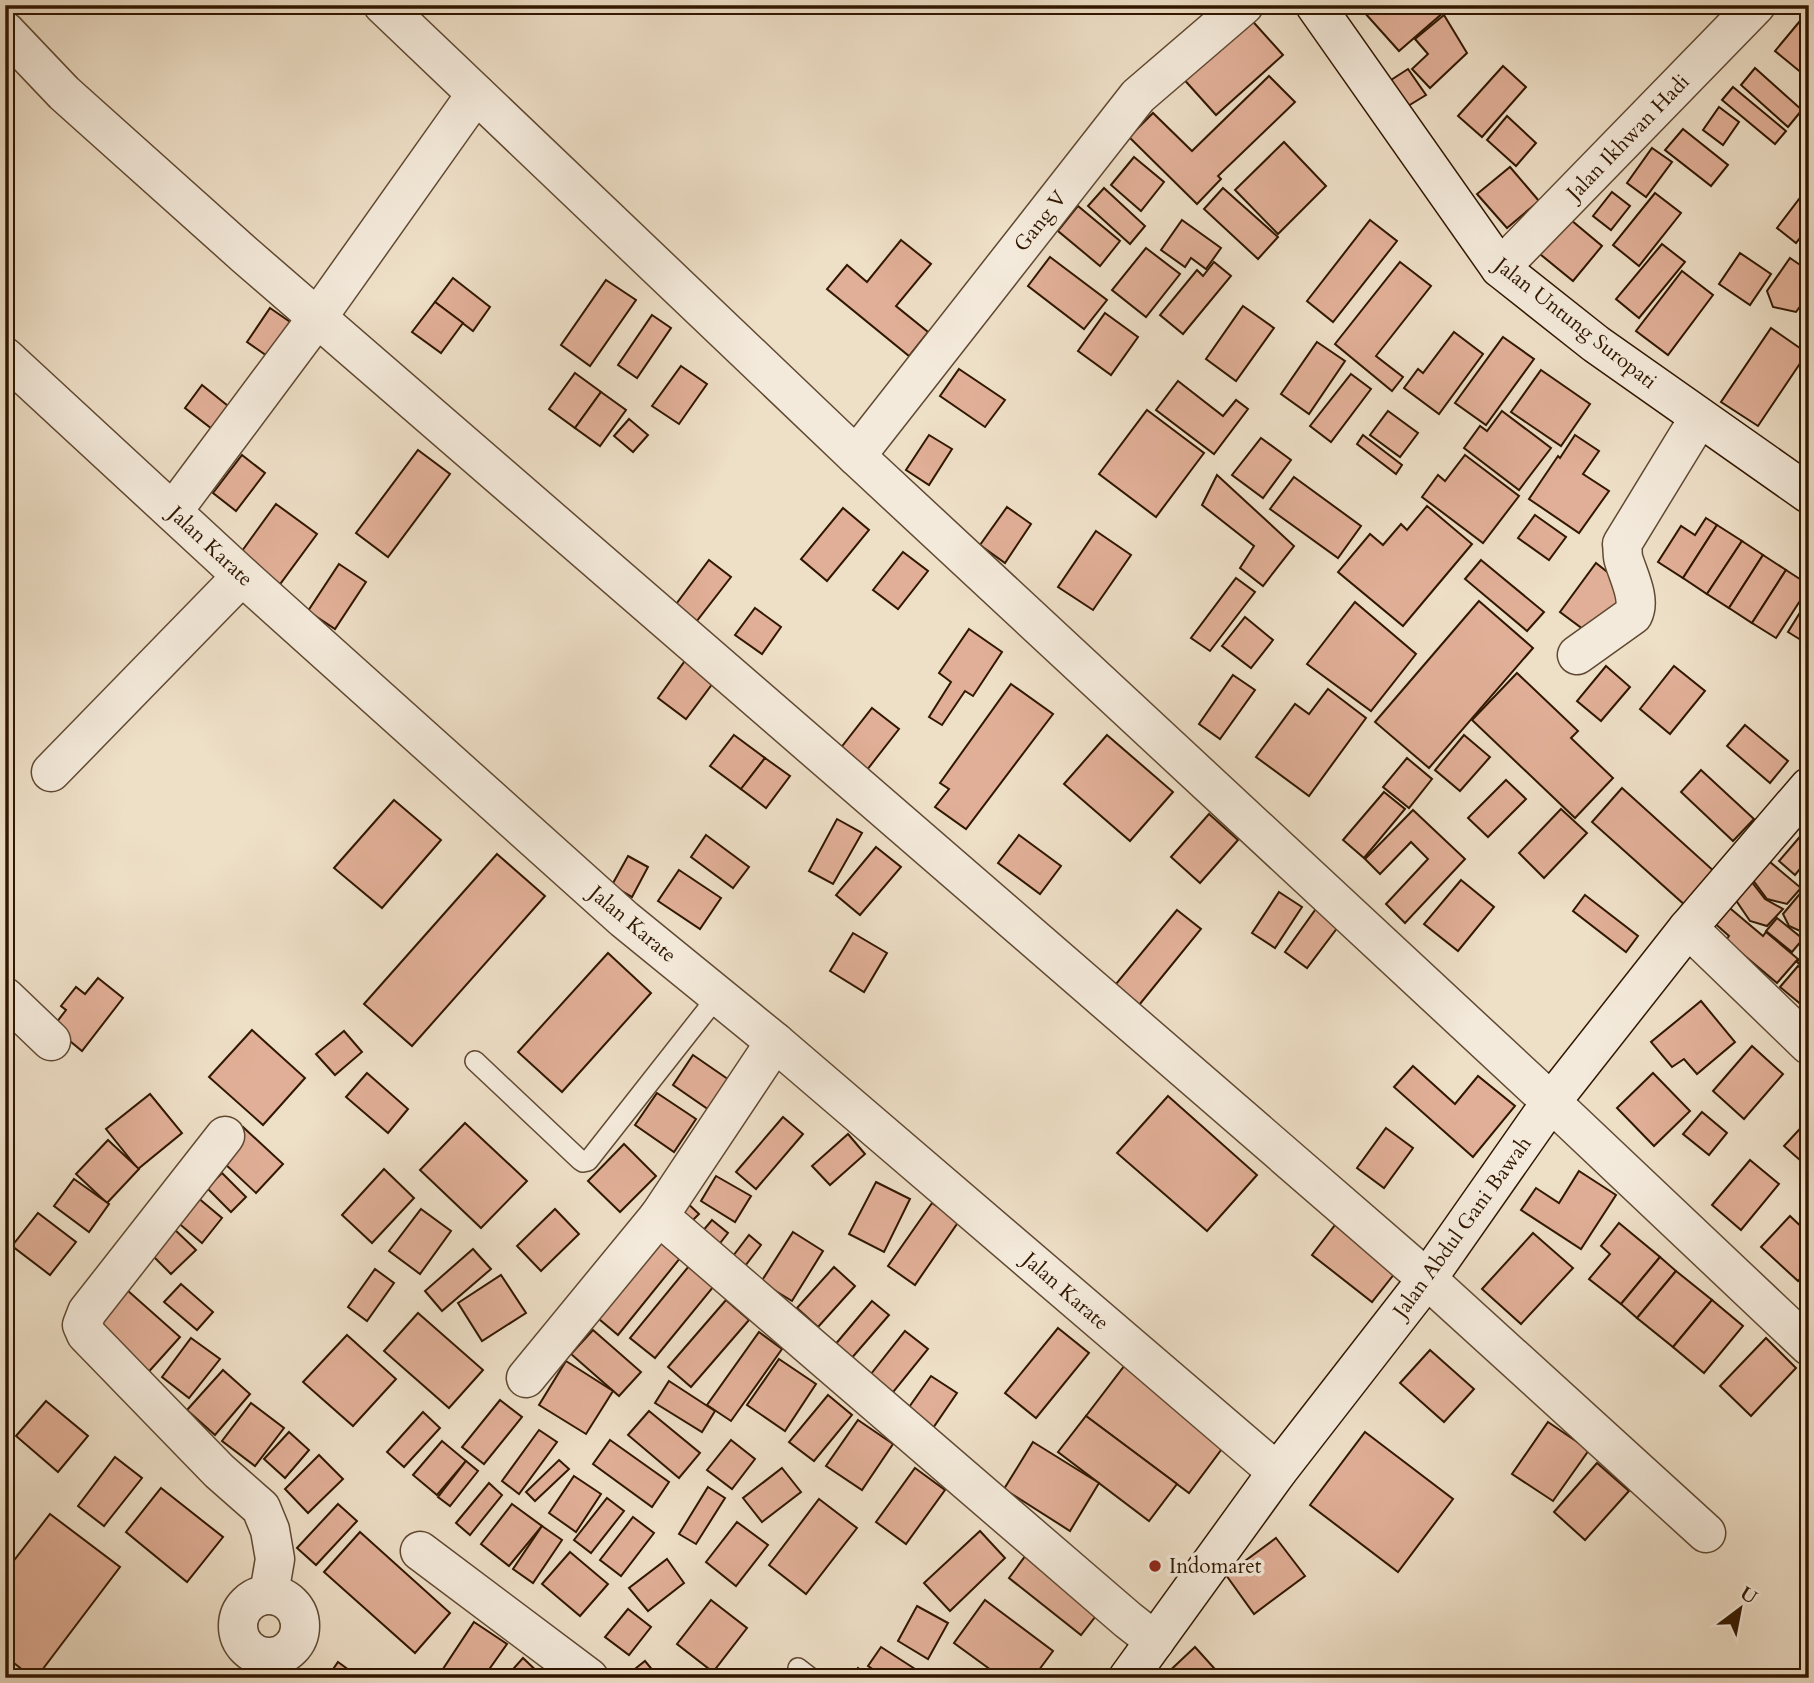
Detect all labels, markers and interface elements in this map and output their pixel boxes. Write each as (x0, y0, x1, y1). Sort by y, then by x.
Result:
street label: Jalan Ikhwan Hadi (1558, 68, 1696, 209)
street label: Gang V (1007, 184, 1074, 258)
street label: Jalan Untung Suropati (1486, 249, 1663, 396)
street label: Jalan Karate (160, 498, 259, 593)
street label: Jalan Karate (581, 877, 683, 969)
street label: Jalan Abdul Gani Bawah (1385, 1130, 1538, 1326)
street label: Jalan Karate (1014, 1244, 1115, 1337)
place label: Indomaret (1169, 1552, 1262, 1581)
marker: Indomaret (1147, 1558, 1163, 1574)
north arrow (1706, 1574, 1776, 1644)
text: U (1735, 1580, 1762, 1611)

